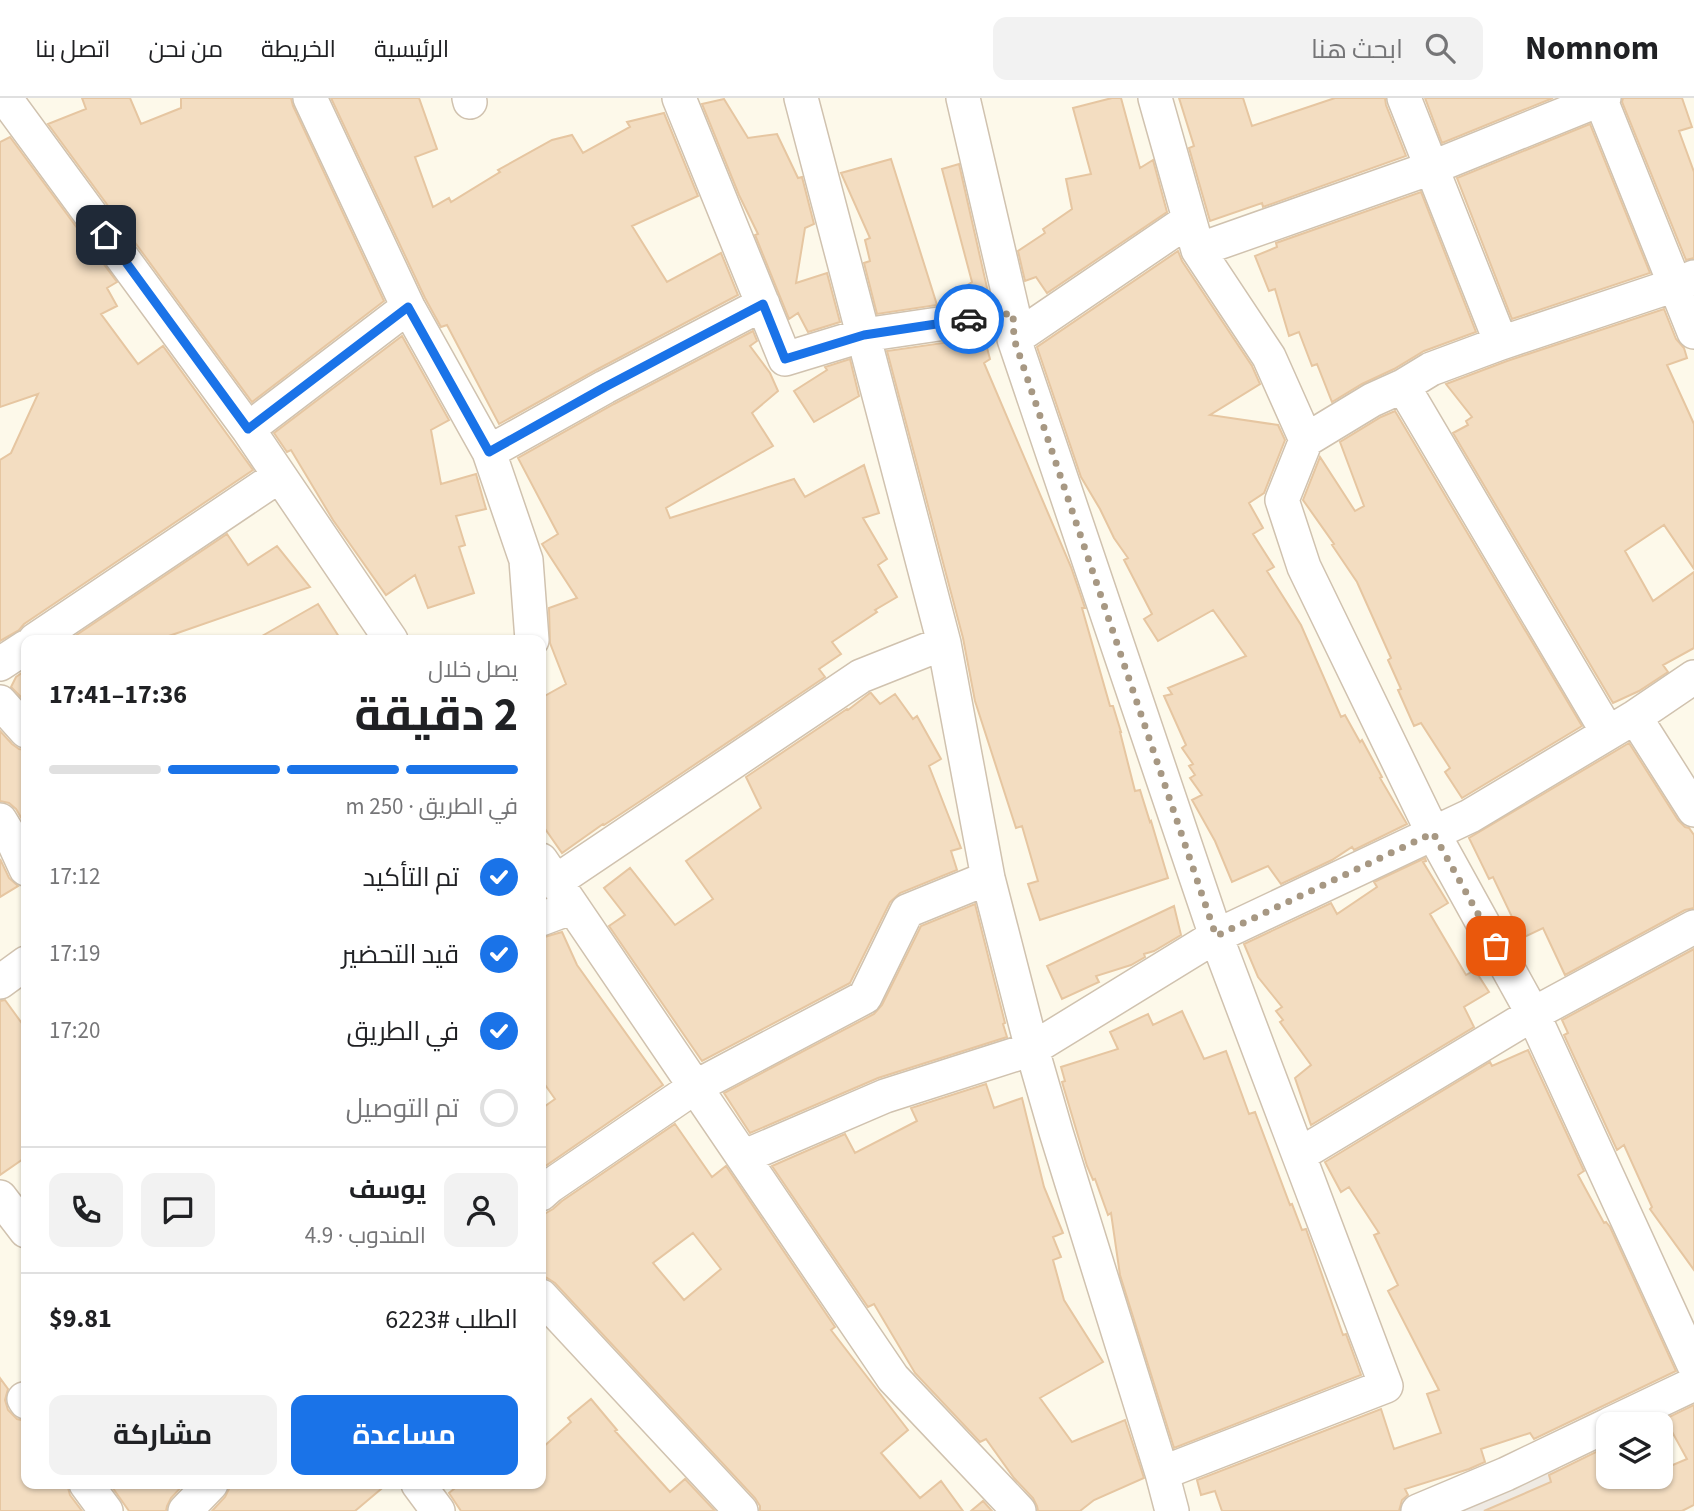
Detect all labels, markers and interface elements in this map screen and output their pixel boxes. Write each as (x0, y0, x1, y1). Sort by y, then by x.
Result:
search box (993, 17, 1483, 80)
text: Nomnom (1525, 25, 1659, 72)
icon: search (1421, 29, 1459, 67)
text: ابحث هنا (1311, 31, 1403, 68)
text: اتصل بنا (35, 32, 110, 67)
text: من نحن (148, 32, 223, 67)
text: الخريطة (261, 32, 336, 67)
text: الرئيسية (374, 32, 449, 67)
pin (76, 205, 136, 265)
icon: home (87, 216, 125, 254)
courier (934, 284, 1004, 354)
icon: car (950, 300, 988, 338)
text: يصل خلال (428, 653, 518, 686)
text: 17:36–17:41 (49, 676, 187, 713)
text: 2 دقيقة (354, 683, 518, 748)
text: في الطريق · 250 m (346, 790, 518, 823)
icon: check (480, 858, 518, 896)
text: تم التأكيد (362, 859, 459, 896)
text: 17:12 (49, 860, 100, 893)
pin (1466, 916, 1526, 976)
icon: bag (1477, 927, 1515, 965)
icon: check (480, 935, 518, 973)
text: قيد التحضير (341, 936, 459, 973)
text: 17:19 (49, 937, 100, 970)
icon: check (480, 1012, 518, 1050)
text: في الطريق (346, 1013, 459, 1050)
text: 17:20 (49, 1014, 100, 1047)
text: تم التوصيل (346, 1090, 459, 1127)
text: يوسف (349, 1171, 426, 1208)
button: phone (49, 1173, 123, 1247)
button: chat (141, 1173, 215, 1247)
button: person (444, 1173, 518, 1247)
text: المندوب · 4.9 (305, 1219, 426, 1252)
text: $9.81 (49, 1300, 112, 1337)
text: الطلب #6223 (385, 1301, 518, 1338)
button: مشاركة (49, 1395, 277, 1475)
button: مساعدة (291, 1395, 518, 1475)
map controls (1596, 1412, 1673, 1489)
button: layers (1596, 1412, 1673, 1489)

